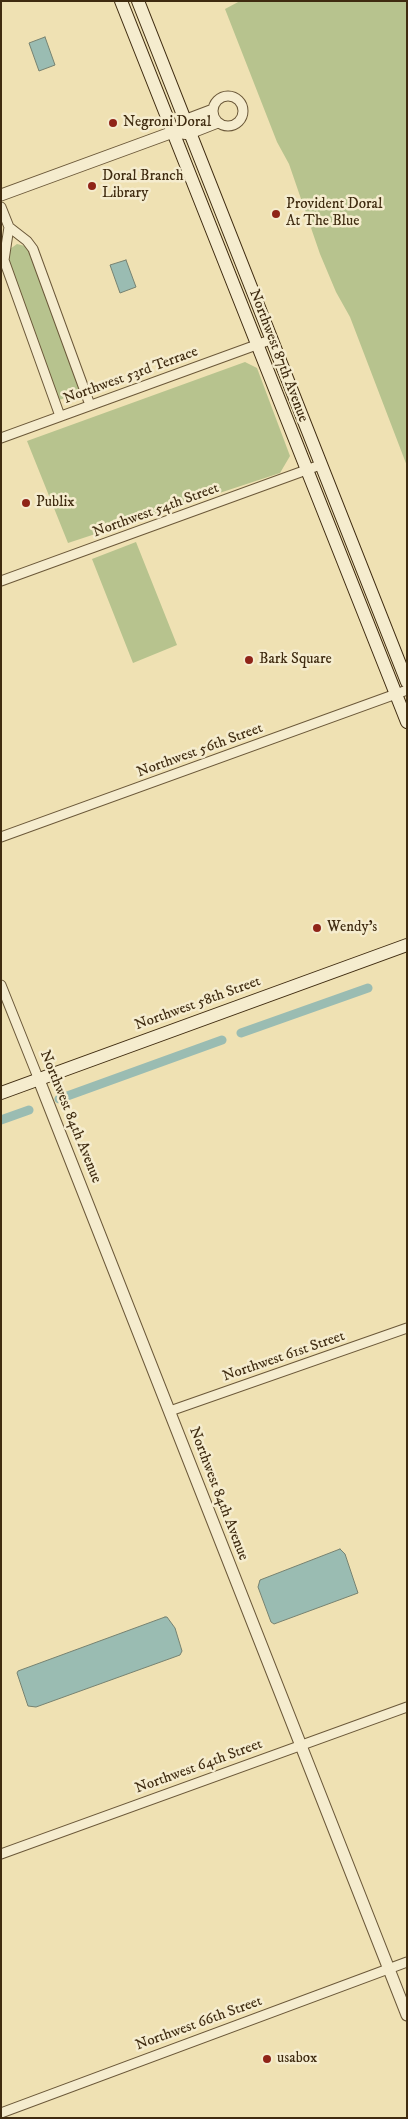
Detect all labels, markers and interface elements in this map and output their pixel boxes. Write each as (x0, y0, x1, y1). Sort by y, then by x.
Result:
place label: Negroni Doral (123, 114, 211, 132)
marker: Negroni Doral (107, 117, 119, 129)
place label: Doral Branch Library (102, 168, 184, 203)
marker: Doral Branch Library (86, 180, 98, 192)
place label: Provident Doral At The Blue (286, 196, 382, 231)
marker: Provident Doral At The Blue (270, 208, 282, 220)
street label: Northwest 87th Avenue (244, 287, 312, 425)
street label: Northwest 53rd Terrace (61, 343, 201, 409)
street label: Northwest 54th Street (90, 480, 222, 542)
place label: Publix (36, 494, 75, 512)
marker: Publix (20, 497, 32, 509)
place label: Bark Square (259, 651, 332, 669)
marker: Bark Square (243, 654, 255, 666)
street label: Northwest 56th Street (135, 720, 265, 782)
place label: Wendy's (327, 919, 377, 937)
marker: Wendy's (311, 922, 323, 934)
street label: Northwest 58th Street (133, 973, 263, 1035)
street label: Northwest 84th Avenue (35, 1048, 105, 1186)
street label: Northwest 61st Street (221, 1328, 347, 1386)
street label: Northwest 84th Avenue (184, 1425, 252, 1563)
street label: Northwest 64th Street (133, 1736, 265, 1798)
street label: Northwest 66th Street (133, 1993, 265, 2055)
place label: usabox (277, 2050, 317, 2068)
marker: usabox (261, 2053, 273, 2065)

